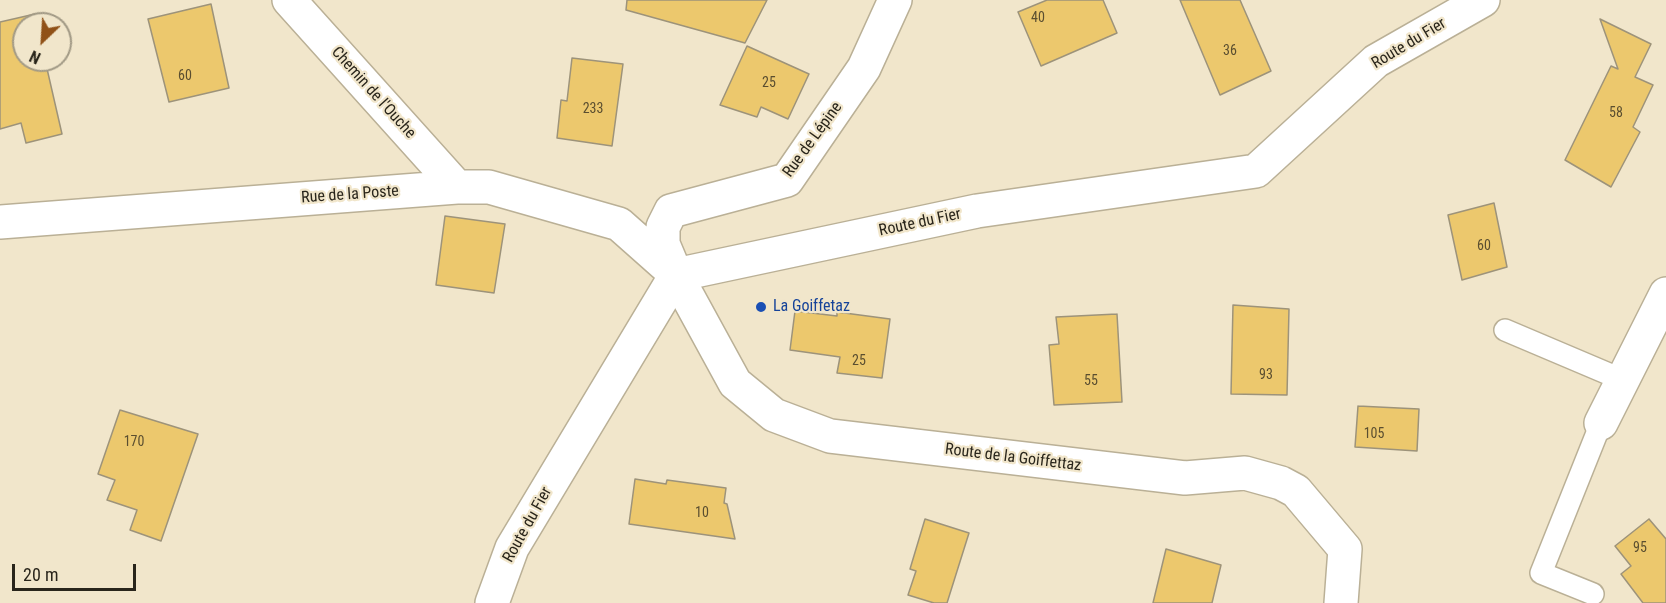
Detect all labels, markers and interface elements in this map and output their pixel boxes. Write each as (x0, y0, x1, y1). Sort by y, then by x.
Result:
house number: 40 (1031, 10, 1045, 26)
north arrow (12, 12, 72, 72)
street label: Route du Fier (1368, 14, 1450, 74)
street label: Chemin de l'Ouche (327, 43, 419, 143)
house number: 36 (1223, 43, 1237, 59)
text: N (27, 46, 43, 68)
house number: 60 (178, 68, 192, 84)
house number: 25 (762, 75, 776, 91)
street label: Rue de Lépine (779, 99, 847, 181)
house number: 233 (583, 101, 603, 117)
house number: 58 (1609, 105, 1623, 121)
street label: Rue de la Poste (301, 182, 399, 208)
street label: Route du Fier (877, 205, 963, 241)
house number: 60 (1477, 238, 1491, 254)
place label: La Goiffetaz (773, 297, 850, 317)
marker: La Goiffetaz (754, 300, 768, 314)
house number: 25 (852, 353, 866, 369)
house number: 93 (1259, 367, 1273, 383)
house number: 55 (1084, 373, 1098, 389)
house number: 105 (1364, 426, 1384, 442)
house number: 170 (124, 434, 144, 450)
street label: Route de la Goiffettaz (944, 440, 1082, 476)
street label: Route du Fier (499, 484, 557, 566)
house number: 10 (695, 505, 709, 521)
house number: 95 (1633, 540, 1647, 556)
scale bar (15, 552, 140, 590)
text: 20 m (23, 564, 58, 585)

